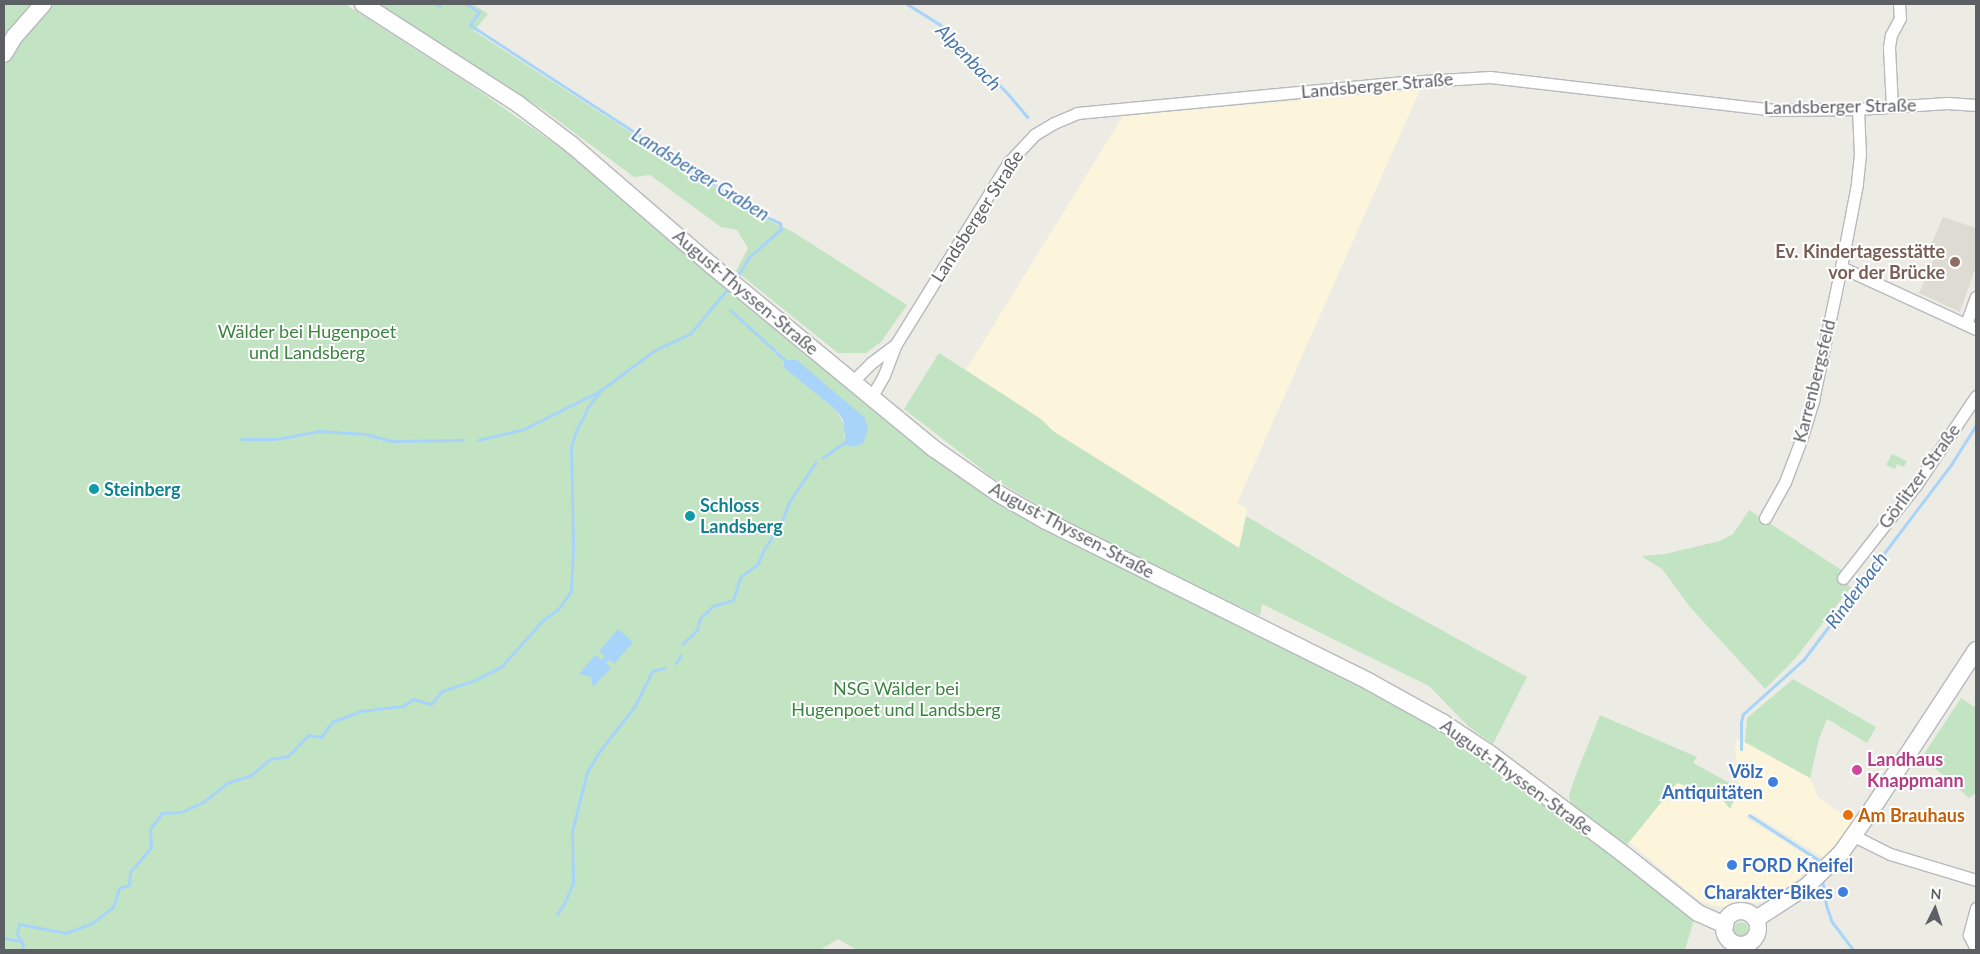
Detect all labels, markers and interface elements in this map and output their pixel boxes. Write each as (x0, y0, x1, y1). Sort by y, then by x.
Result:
water label: Alpenbach (932, 19, 1006, 95)
street label: Landsberger Straße (1300, 68, 1454, 102)
street label: Landsberger Straße (1763, 94, 1917, 118)
water label: Landsberger Graben (628, 122, 774, 226)
street label: Landsberger Straße (926, 146, 1028, 286)
street label: August-Thyssen-Straße (669, 225, 823, 359)
place label: Ev. Kindertagesstätte vor der Brücke (1775, 241, 1945, 284)
marker: Ev. Kindertagesstätte vor der Brücke (1949, 256, 1961, 268)
street label: Karrenbergsfeld (1788, 317, 1840, 445)
park label: Wälder bei Hugenpoet und Landsberg (218, 321, 396, 364)
street label: Görlitzer Straße (1874, 419, 1964, 533)
street label: August-Thyssen-Straße (986, 477, 1158, 583)
place label: Steinberg (104, 478, 180, 500)
marker: Steinberg (88, 483, 100, 495)
place label: Schloss Landsberg (700, 495, 783, 538)
marker: Schloss Landsberg (684, 510, 696, 522)
water label: Rinderbach (1820, 547, 1892, 633)
park label: NSG Wälder bei Hugenpoet und Landsberg (791, 678, 1001, 721)
street label: August-Thyssen-Straße (1436, 714, 1598, 840)
place label: Landhaus Knappmann (1867, 749, 1964, 792)
place label: Völz Antiquitäten (1662, 761, 1763, 804)
marker: Landhaus Knappmann (1851, 764, 1863, 776)
marker: Völz Antiquitäten (1767, 776, 1779, 788)
place label: Am Brauhaus (1858, 804, 1965, 826)
marker: Am Brauhaus (1842, 809, 1854, 821)
place label: FORD Kneifel (1742, 854, 1853, 876)
marker: FORD Kneifel (1726, 859, 1738, 871)
place label: Charakter-Bikes (1704, 881, 1833, 903)
north arrow (1910, 884, 1960, 934)
text: N (1930, 885, 1942, 902)
marker: Charakter-Bikes (1837, 886, 1849, 898)

